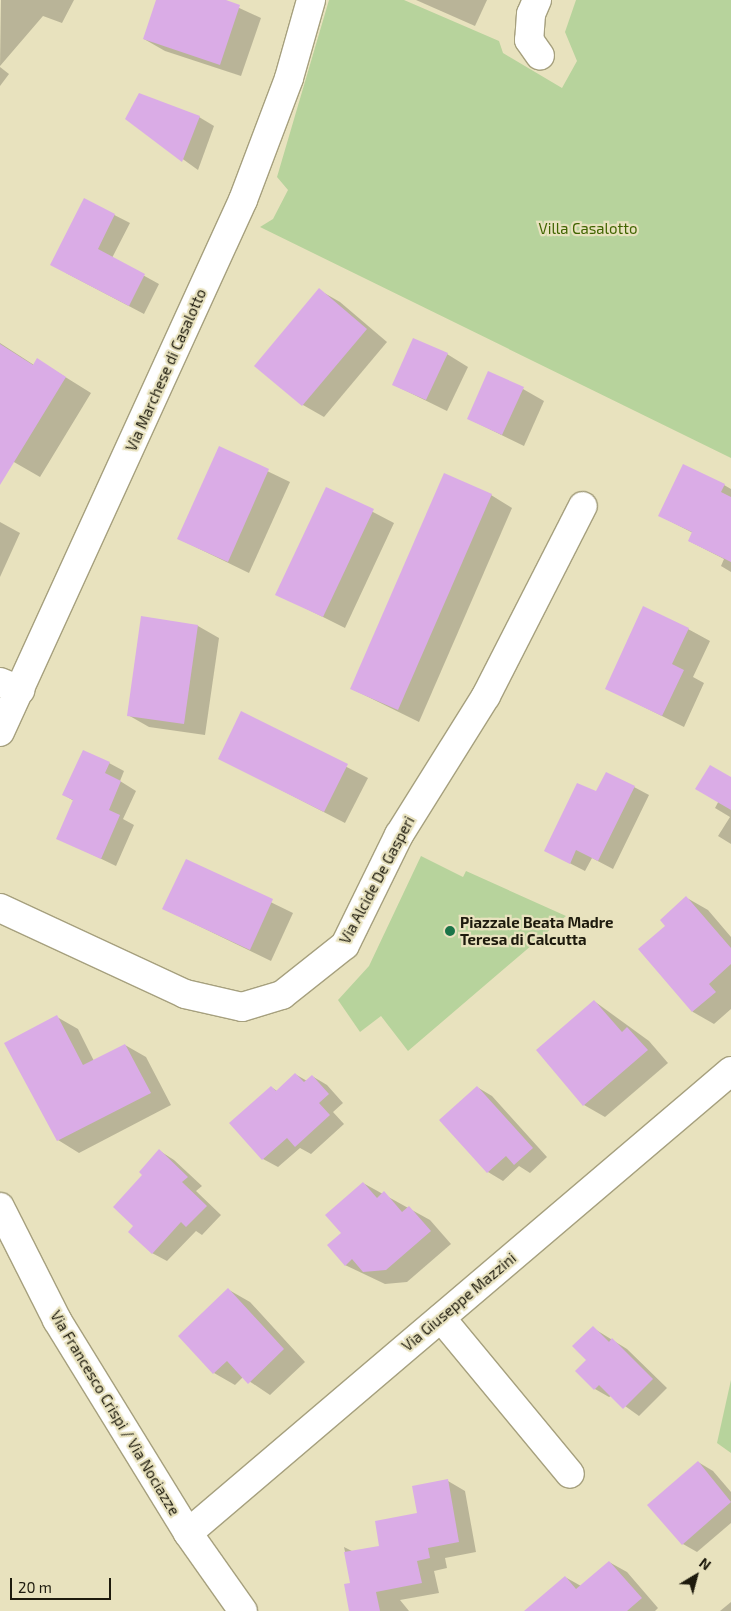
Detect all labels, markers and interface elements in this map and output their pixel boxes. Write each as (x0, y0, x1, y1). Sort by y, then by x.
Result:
park label: Villa Casalotto (539, 220, 637, 238)
street label: Via Marchese di Casalotto (122, 286, 210, 454)
street label: Via Alcide De Gasperi (336, 813, 418, 947)
place label: Piazzale Beata Madre Teresa di Calcutta (460, 913, 613, 948)
marker: Piazzale Beata Madre Teresa di Calcutta (444, 925, 456, 937)
street label: Via Giuseppe Mazzini (398, 1249, 520, 1355)
street label: Via Francesco Crispi / Via Nociazze (46, 1307, 184, 1519)
north arrow (671, 1551, 721, 1601)
text: N (696, 1554, 714, 1573)
scale bar (12, 1568, 114, 1600)
text: 20 m (18, 1578, 52, 1596)

